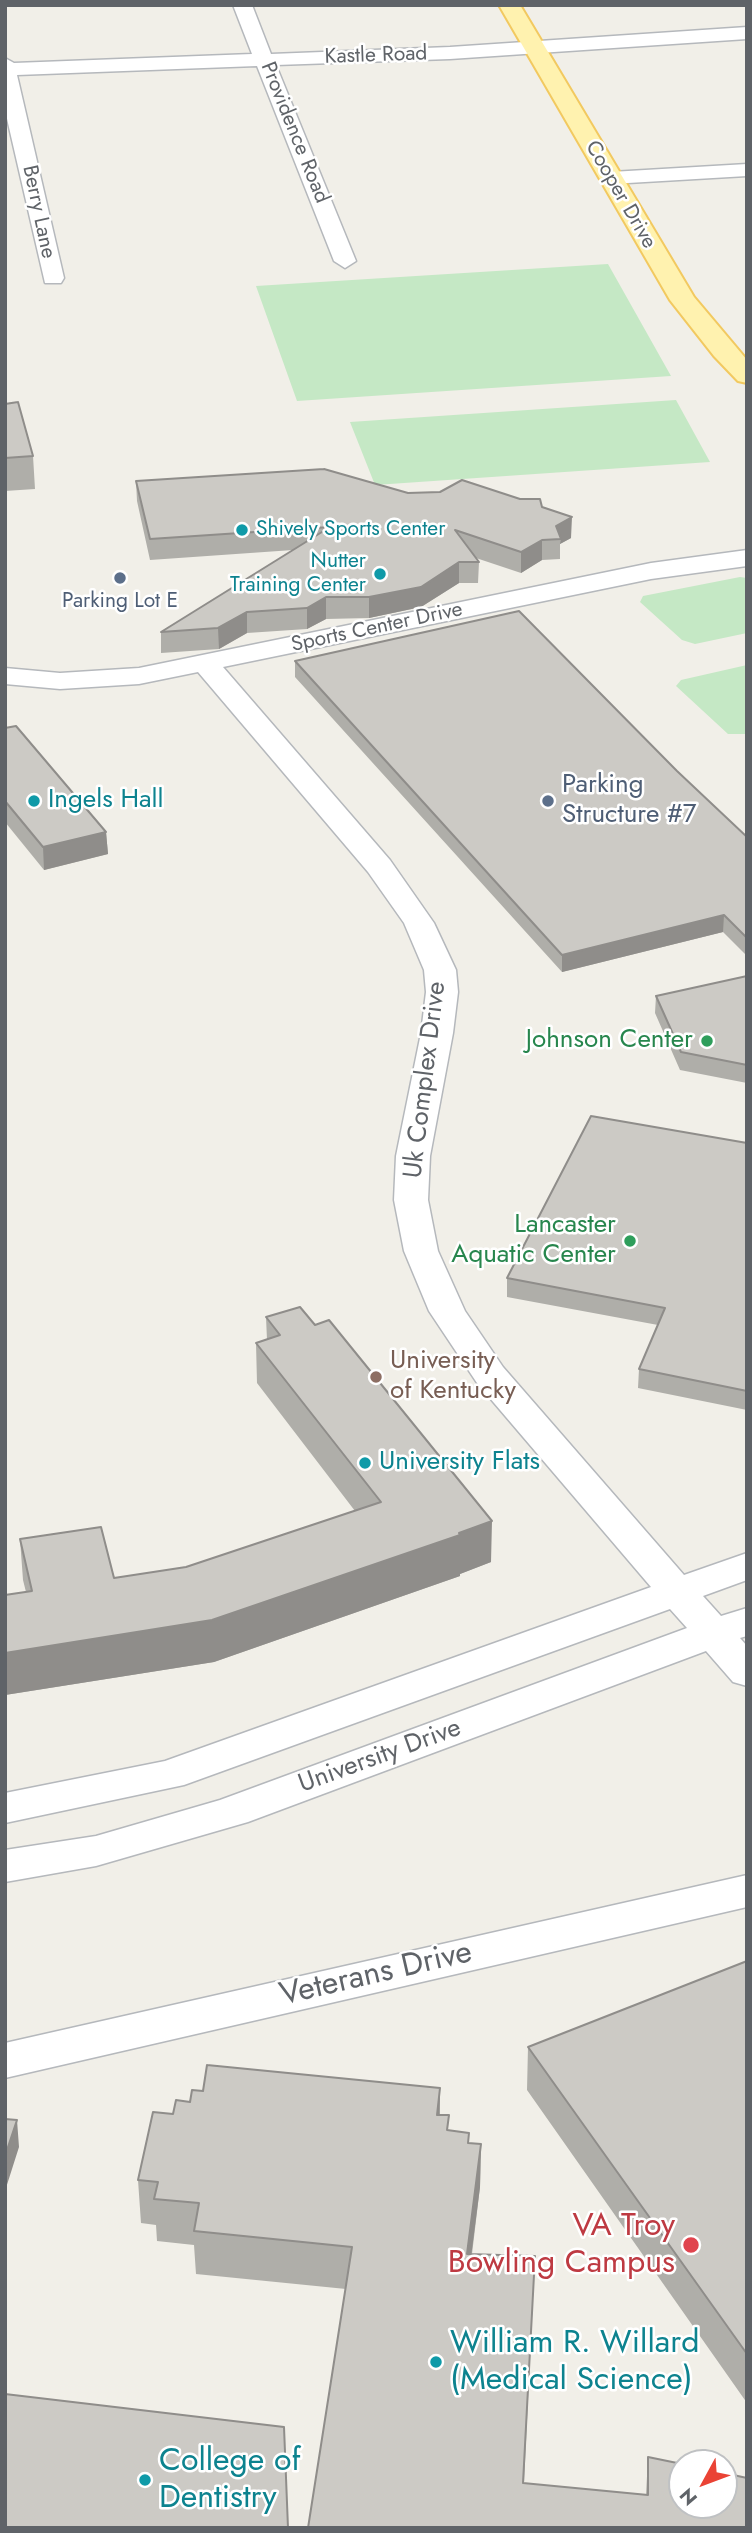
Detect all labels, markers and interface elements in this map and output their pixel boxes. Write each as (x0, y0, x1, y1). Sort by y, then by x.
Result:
street label: Kastle Road (324, 42, 428, 70)
street label: Providence Road (254, 59, 334, 207)
street label: Cooper Drive (579, 137, 661, 253)
street label: Berry Lane (16, 163, 60, 261)
place label: Shively Sports Center (256, 517, 445, 543)
marker: Shively Sports Center (234, 522, 250, 538)
place label: Nutter Training Center (230, 549, 366, 599)
marker: Nutter Training Center (372, 566, 388, 582)
marker: Parking Lot E (112, 570, 128, 586)
place label: Parking Lot E (62, 589, 178, 615)
street label: Sports Center Drive (289, 598, 465, 658)
place label: Parking Structure #7 (562, 770, 696, 832)
place label: Ingels Hall (48, 785, 164, 817)
marker: Ingels Hall (26, 793, 42, 809)
marker: Parking Structure #7 (540, 793, 556, 809)
street label: Uk Complex Drive (398, 980, 454, 1180)
place label: Johnson Center (526, 1025, 693, 1057)
marker: Johnson Center (699, 1033, 715, 1049)
place label: Lancaster Aquatic Center (451, 1210, 616, 1272)
marker: Lancaster Aquatic Center (622, 1233, 638, 1249)
place label: University of Kentucky (390, 1346, 516, 1408)
marker: University of Kentucky (368, 1369, 384, 1385)
place label: University Flats (379, 1447, 540, 1479)
marker: University Flats (357, 1455, 373, 1471)
street label: University Drive (295, 1713, 465, 1801)
street label: Veterans Drive (276, 1934, 476, 2016)
place label: VA Troy Bowling Campus (448, 2208, 675, 2283)
marker: VA Troy Bowling Campus (681, 2235, 701, 2255)
place label: William R. Willard (Medical Science) (450, 2325, 699, 2400)
marker: William R. Willard (Medical Science) (428, 2354, 444, 2370)
place label: College of Dentistry (159, 2443, 301, 2518)
north arrow (668, 2449, 738, 2519)
marker: College of Dentistry (137, 2472, 153, 2488)
text: N (673, 2482, 703, 2511)

